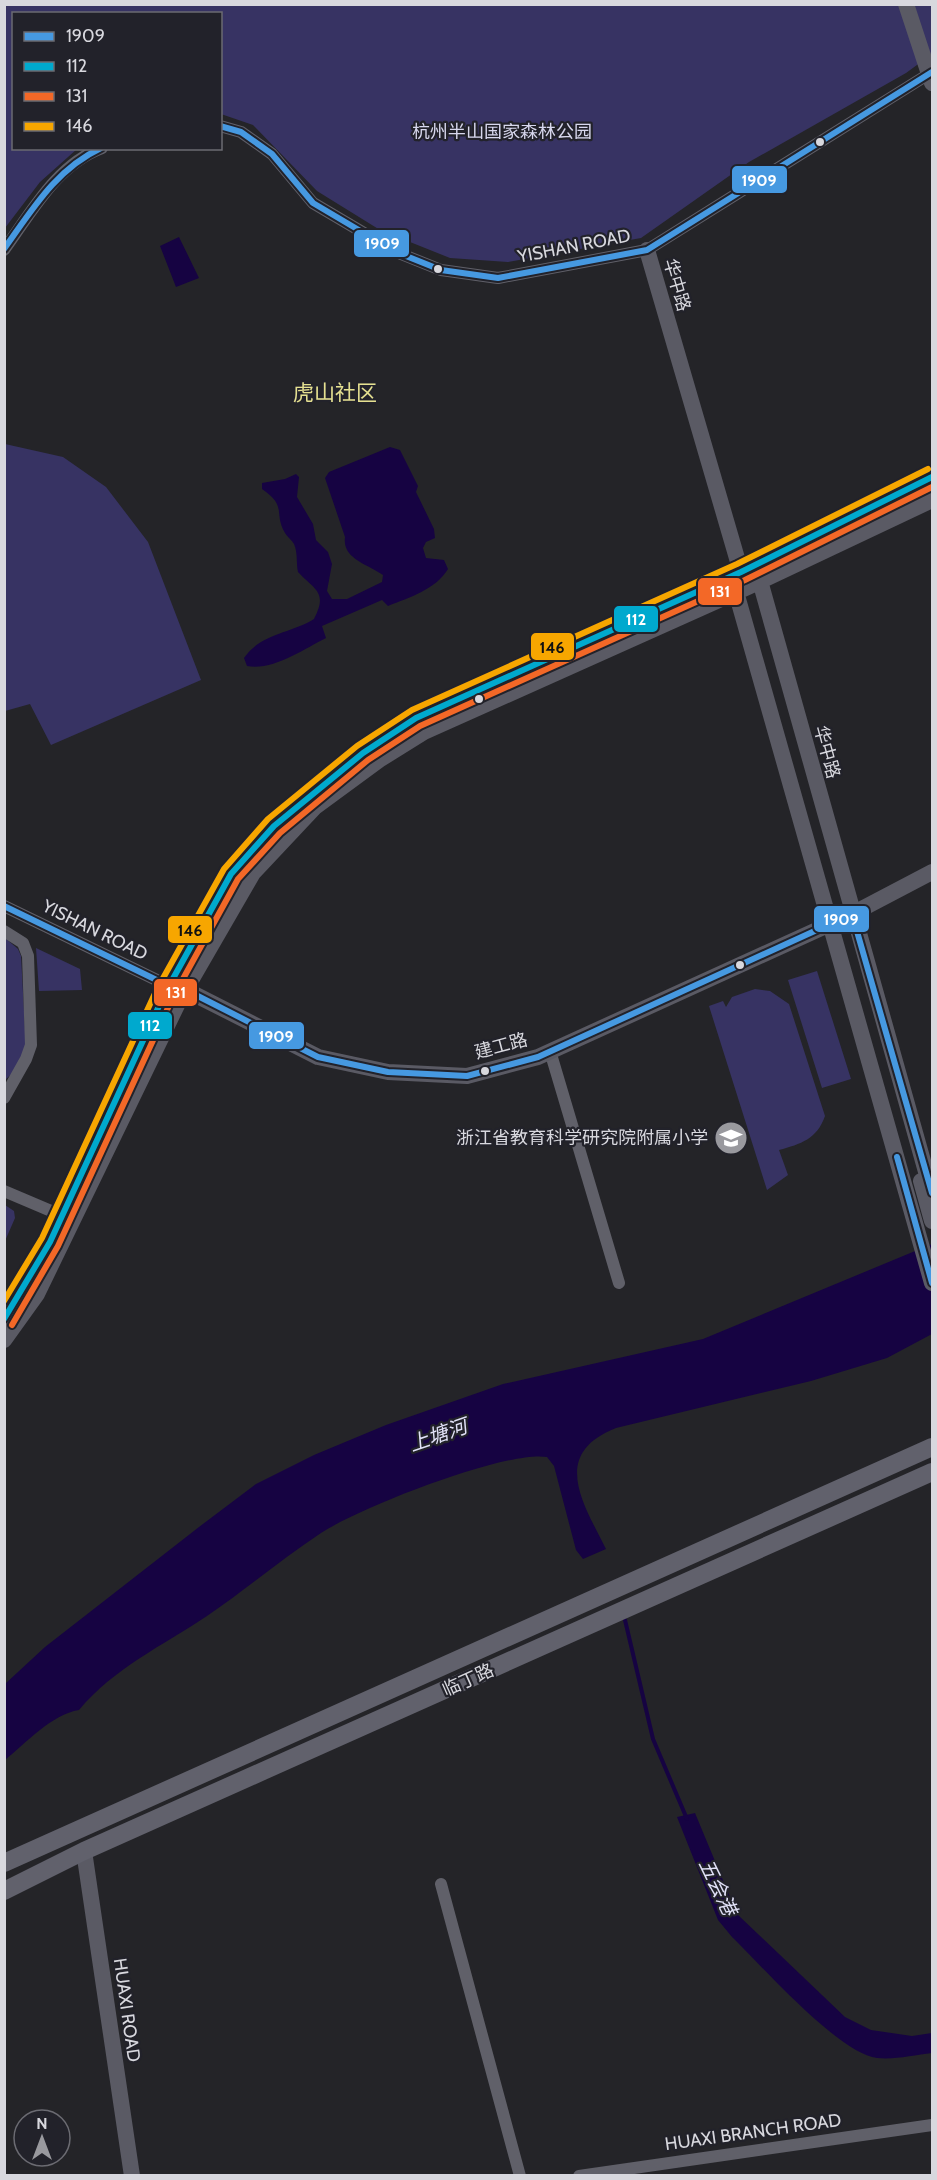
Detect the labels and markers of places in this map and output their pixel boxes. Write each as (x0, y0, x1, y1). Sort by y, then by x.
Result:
unlabelled marker (814, 136, 826, 148)
unlabelled marker (432, 263, 444, 275)
unlabelled marker (473, 693, 485, 705)
unlabelled marker (734, 959, 746, 971)
unlabelled marker (479, 1065, 491, 1077)
school or university icon: 浙江省教育科学研究院附属小学 (713, 1120, 749, 1156)
place label: 浙江省教育科学研究院附属小学 (456, 1127, 708, 1149)

